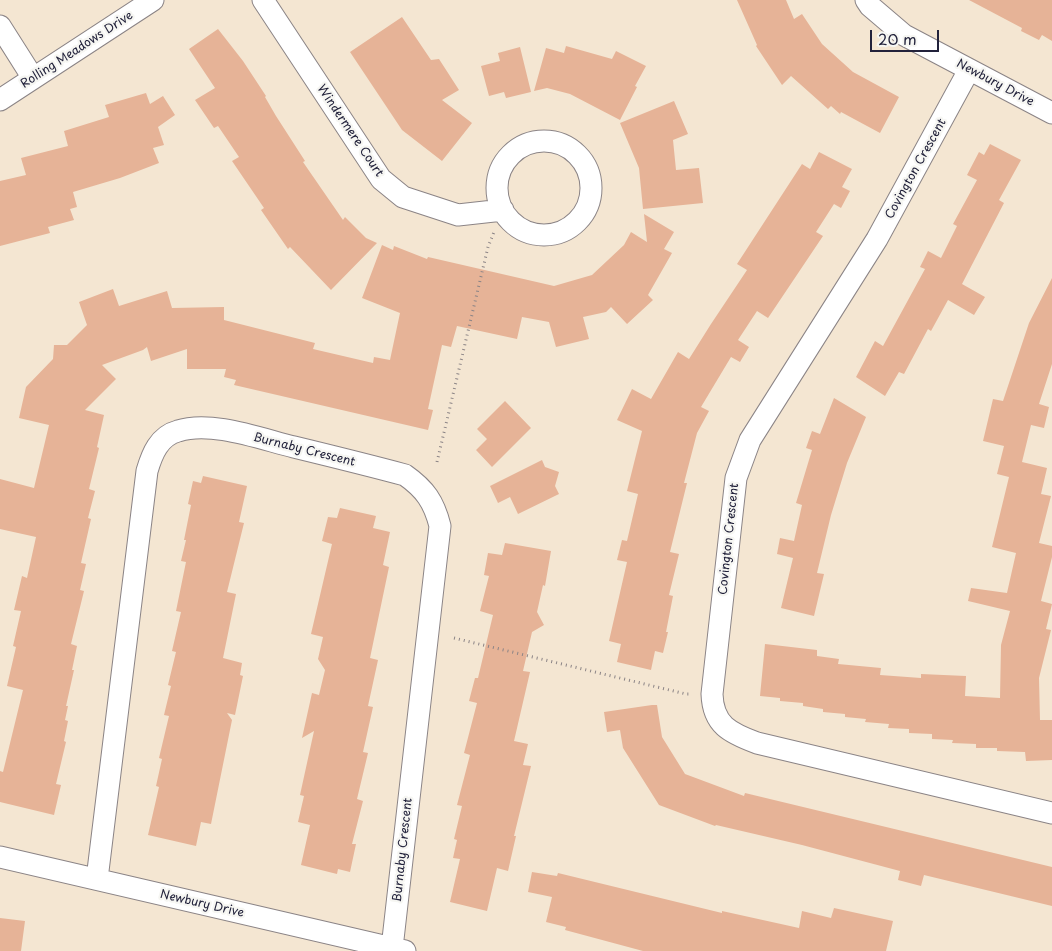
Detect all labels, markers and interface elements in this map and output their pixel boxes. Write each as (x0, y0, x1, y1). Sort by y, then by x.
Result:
street label: Rolling Meadows Drive (18, 8, 136, 92)
scale bar (872, 20, 941, 52)
text: 20 m (878, 27, 917, 50)
street label: Newbury Drive (954, 57, 1036, 109)
street label: Windermere Court (314, 82, 386, 180)
street label: Covington Crescent (882, 116, 950, 222)
street label: Burnaby Crescent (251, 430, 357, 470)
street label: Covington Crescent (716, 482, 742, 596)
street label: Burnaby Crescent (390, 797, 416, 903)
street label: Newbury Drive (159, 887, 245, 921)

